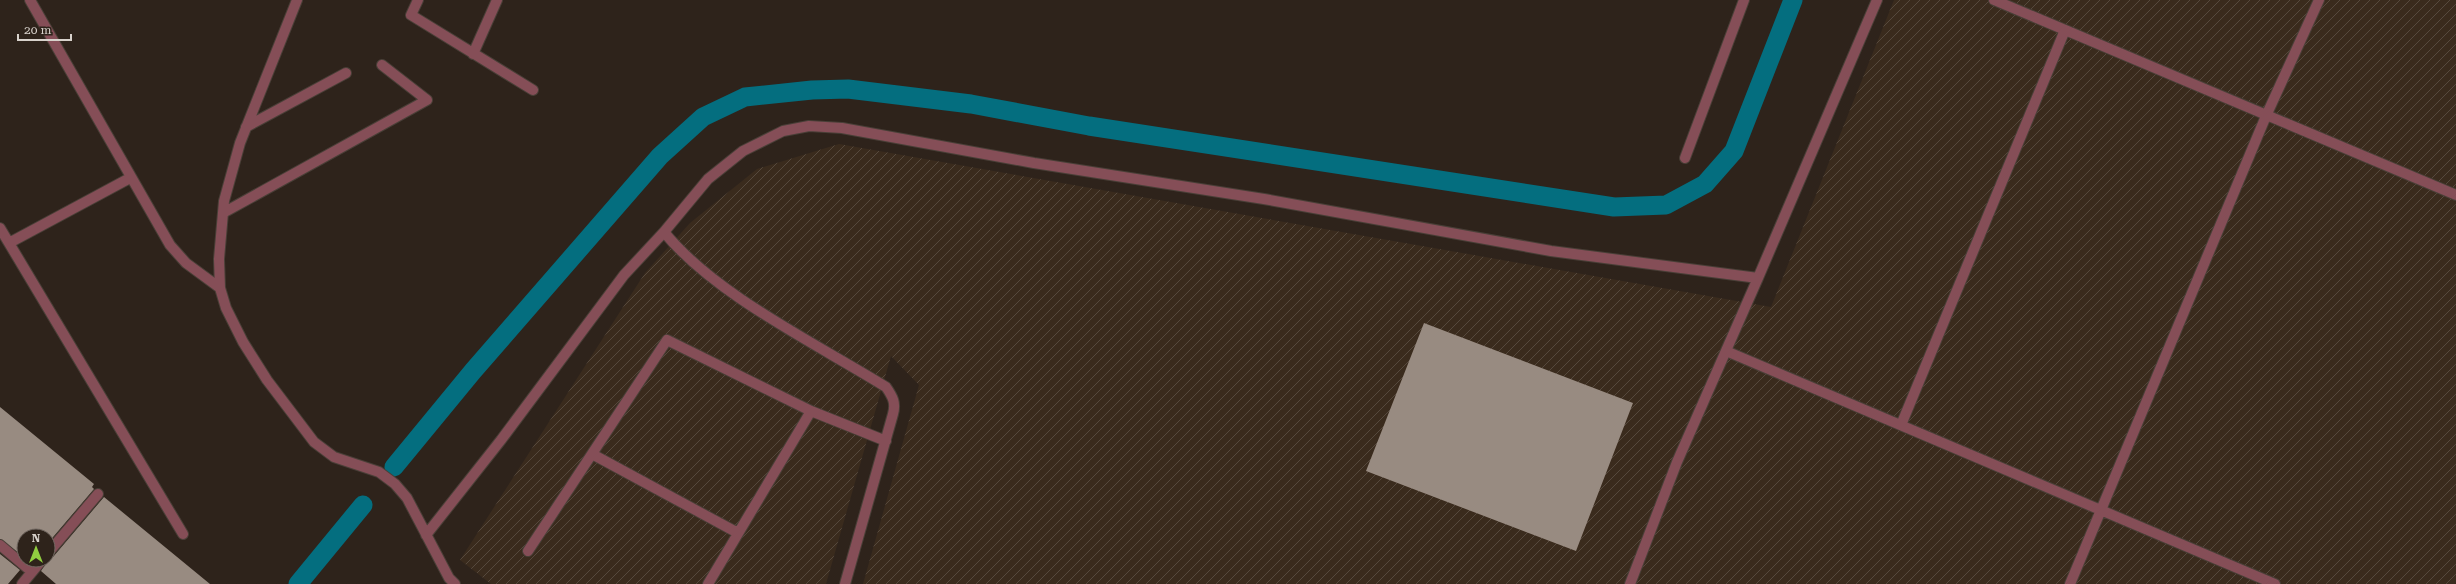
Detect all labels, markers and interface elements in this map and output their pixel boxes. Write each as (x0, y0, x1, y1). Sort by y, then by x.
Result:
scale bar (18, 16, 71, 42)
text: 20 m (24, 23, 51, 37)
north arrow (16, 528, 56, 568)
text: N (32, 532, 41, 545)

